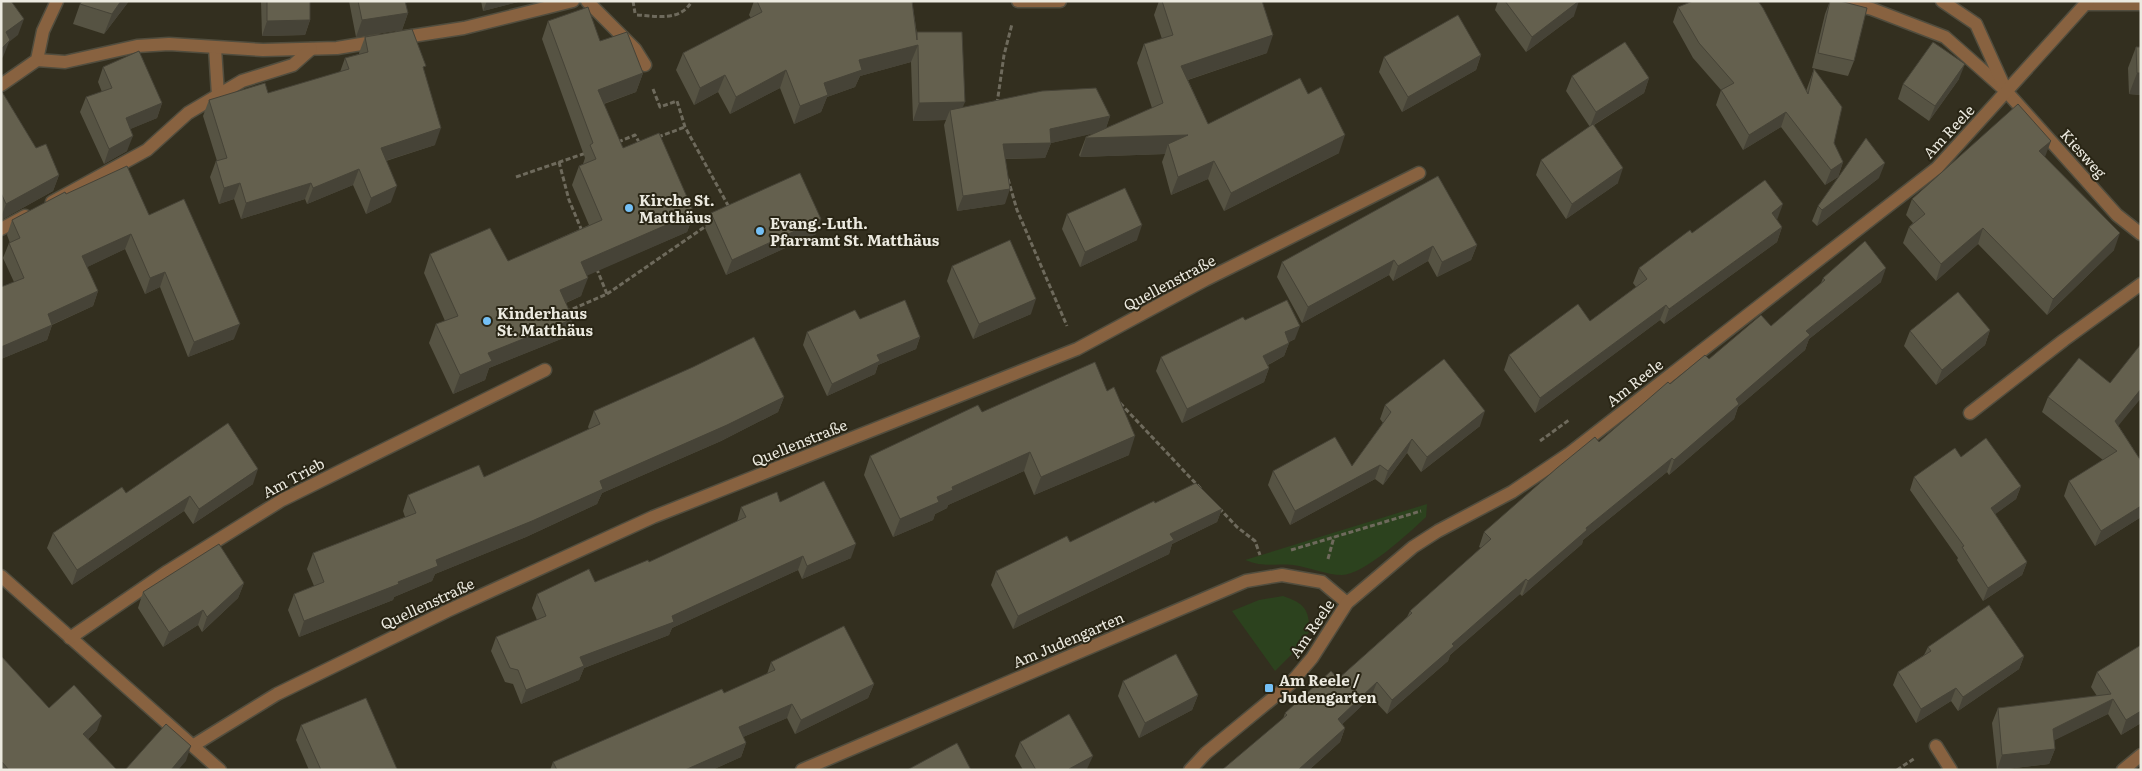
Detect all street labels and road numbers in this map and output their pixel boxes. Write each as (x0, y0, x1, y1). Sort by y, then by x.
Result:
street label: Am Reele (1917, 99, 1979, 163)
street label: Kiesweg (2056, 123, 2113, 183)
street label: Quellenstraße (1119, 248, 1219, 316)
street label: Am Reele (1601, 352, 1668, 412)
street label: Quellenstraße (748, 412, 850, 472)
street label: Am Trieb (258, 451, 328, 503)
street label: Quellenstraße (376, 571, 478, 635)
street label: Am Reele (1283, 594, 1339, 662)
street label: Am Judengarten (1009, 605, 1127, 673)

